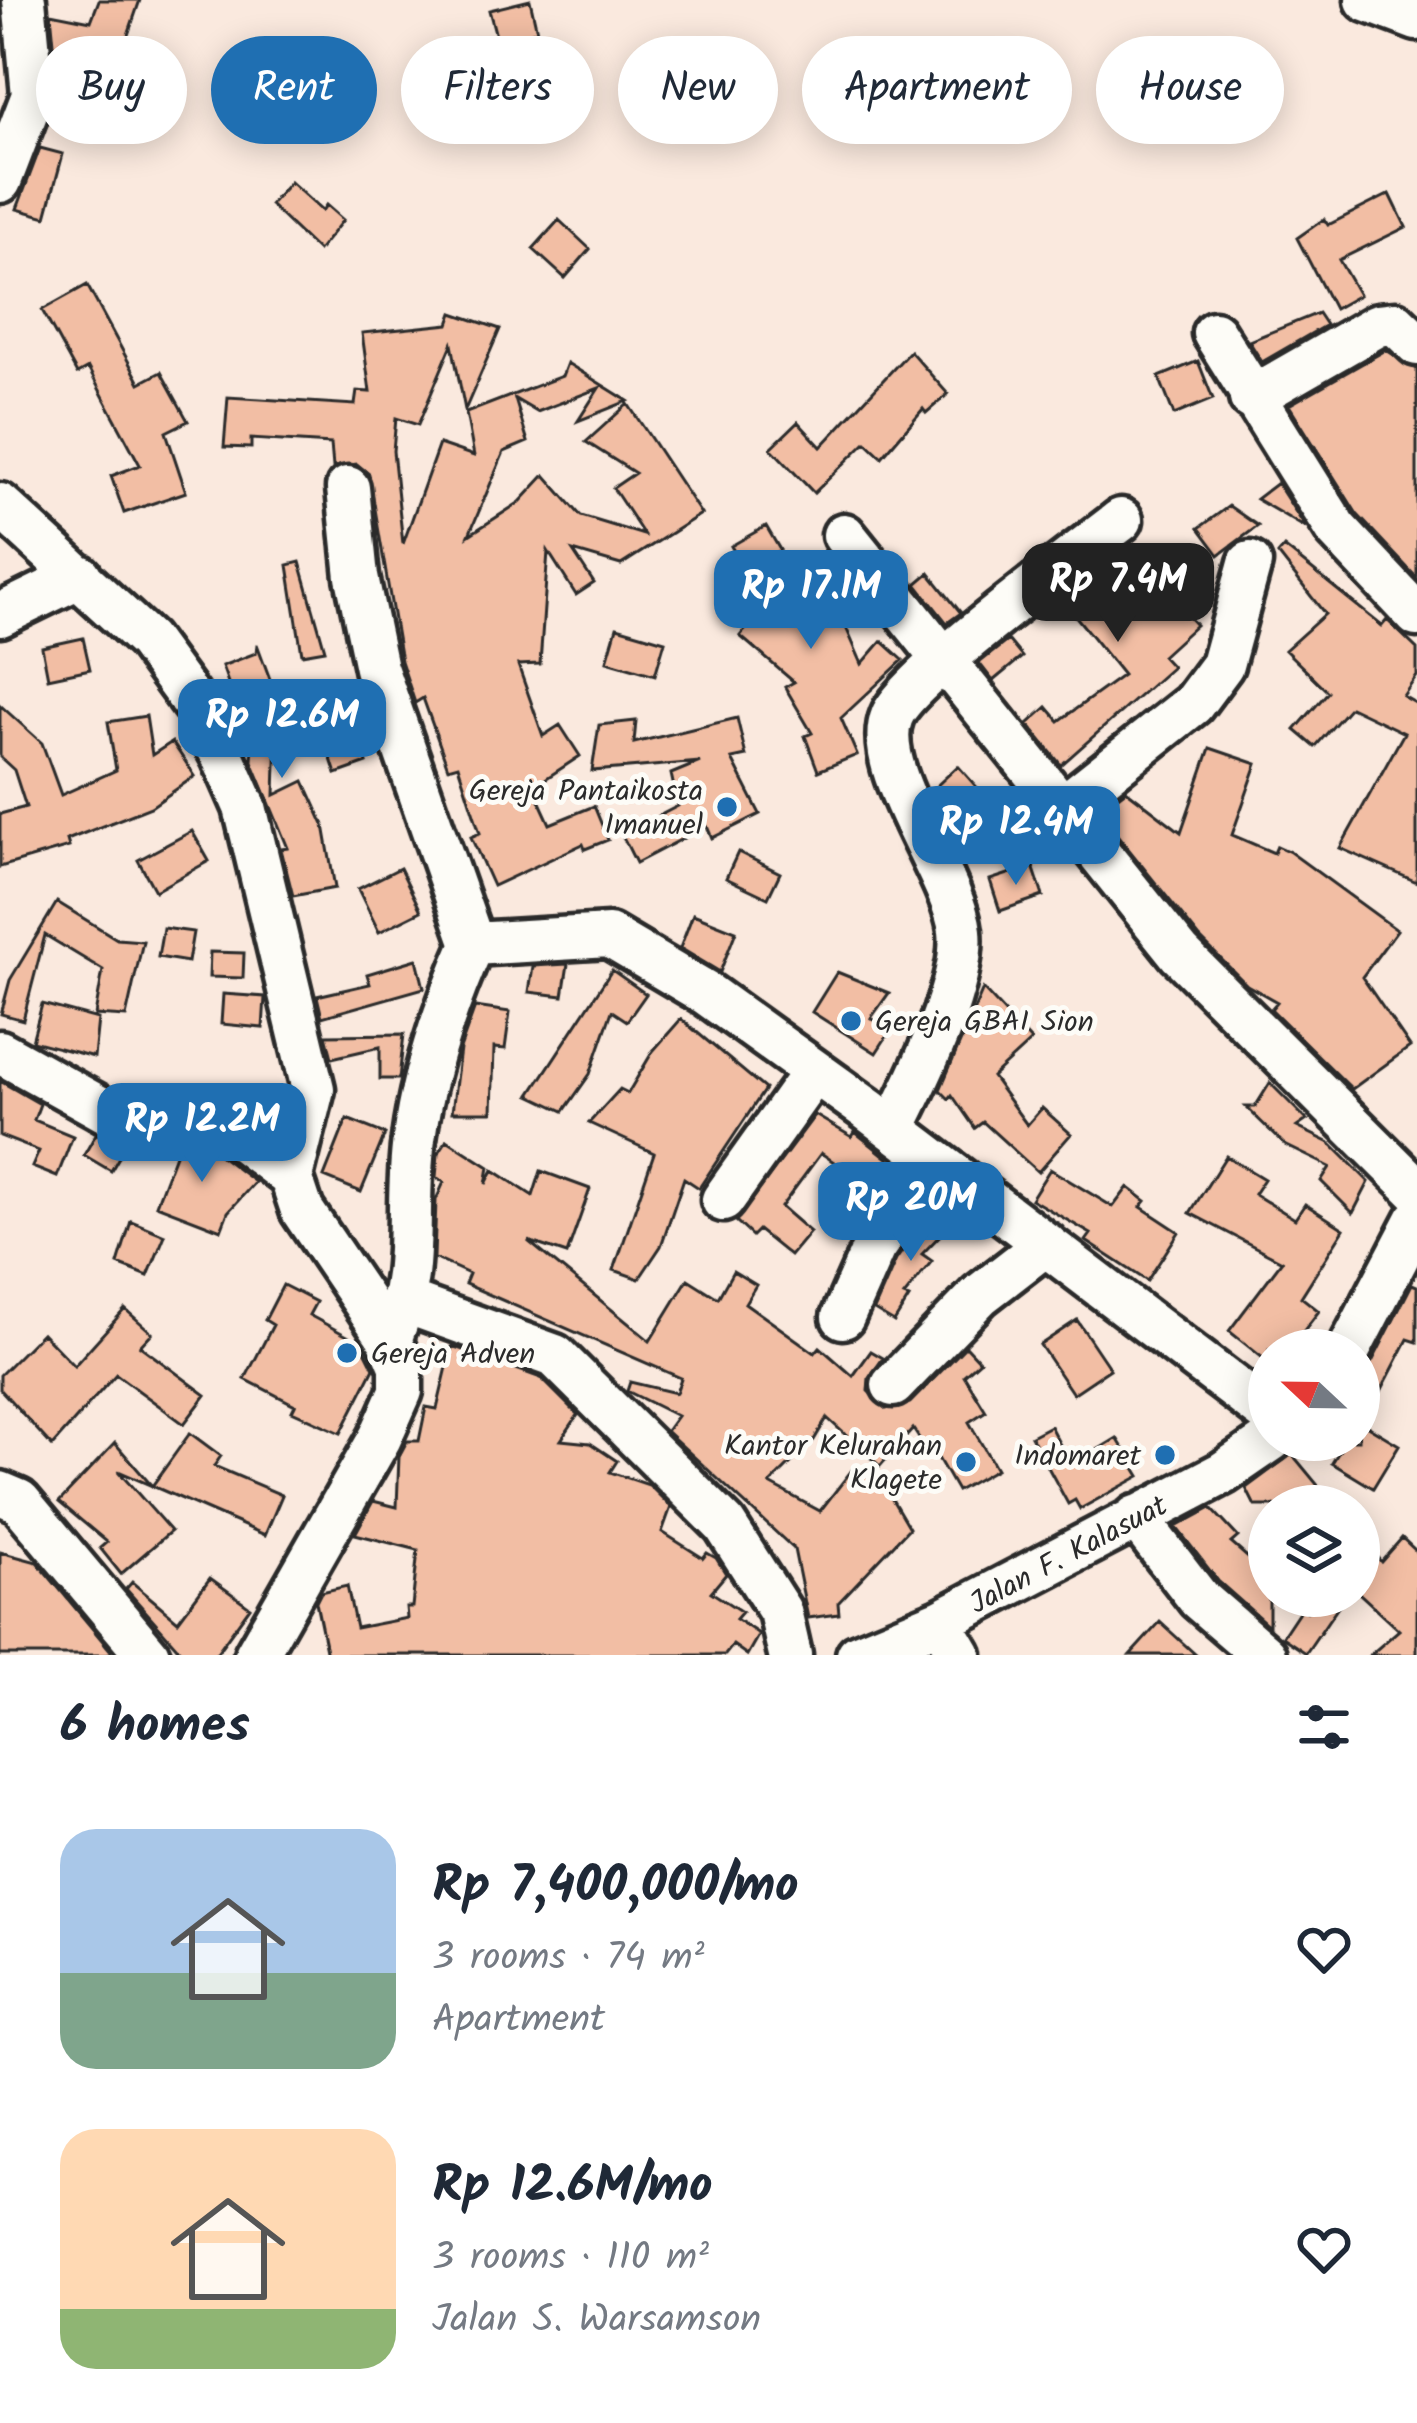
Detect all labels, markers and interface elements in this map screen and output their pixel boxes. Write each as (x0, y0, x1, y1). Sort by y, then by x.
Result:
chip: Buy (36, 36, 187, 144)
chip: Rent (211, 36, 377, 144)
chip: Filters (401, 36, 594, 144)
chip: New (618, 36, 778, 144)
chip: Apartment (802, 36, 1072, 144)
chip: House (1096, 36, 1284, 144)
pin: Rp 7.4M (1007, 543, 1229, 645)
pin: Rp 17.1M (687, 550, 935, 652)
text: Rp 7.4M (1049, 551, 1187, 613)
text: Rp 17.1M (741, 558, 881, 620)
pin: Rp 12.6M (158, 679, 406, 781)
text: Rp 12.6M (205, 687, 359, 749)
place label: Gereja Pantaikosta Imanuel (469, 768, 703, 850)
pin: Rp 12.4M (892, 786, 1140, 888)
marker: Gereja Pantaikosta Imanuel (714, 794, 740, 820)
text: Rp 12.4M (939, 794, 1093, 856)
place label: Gereja GBAI Sion (875, 999, 1094, 1047)
marker: Gereja GBAI Sion (838, 1008, 864, 1034)
pin: Rp 12.2M (78, 1083, 326, 1185)
text: Rp 12.2M (124, 1091, 280, 1153)
pin: Rp 20M (813, 1162, 1009, 1264)
text: Rp 20M (845, 1170, 977, 1232)
north arrow (1248, 1329, 1380, 1461)
map controls (1248, 1329, 1380, 1617)
place label: Gereja Adven (371, 1331, 535, 1379)
marker: Gereja Adven (334, 1340, 360, 1366)
place label: Kantor Kelurahan Klagete (724, 1423, 942, 1505)
place label: Indomaret (1014, 1433, 1141, 1481)
marker: Indomaret (1152, 1442, 1178, 1468)
marker: Kantor Kelurahan Klagete (953, 1449, 979, 1475)
street label: Jalan F. Kalasuat (961, 1483, 1177, 1628)
button: layers (1248, 1485, 1380, 1617)
text: 6 homes (60, 1687, 250, 1768)
icon: filters (1291, 1694, 1357, 1760)
text: Rp 7,400,000/mo (432, 1847, 799, 1928)
icon: home (156, 1877, 300, 2021)
icon: heart (1291, 1916, 1357, 1982)
text: 3 rooms · 74 m² (432, 1928, 705, 1990)
text: Apartment (432, 1990, 605, 2052)
text: Rp 12.6M/mo (432, 2147, 713, 2228)
icon: home (156, 2177, 300, 2321)
icon: heart (1291, 2216, 1357, 2282)
text: 3 rooms · 110 m² (432, 2228, 709, 2290)
text: Jalan S. Warsamson (432, 2290, 761, 2352)

